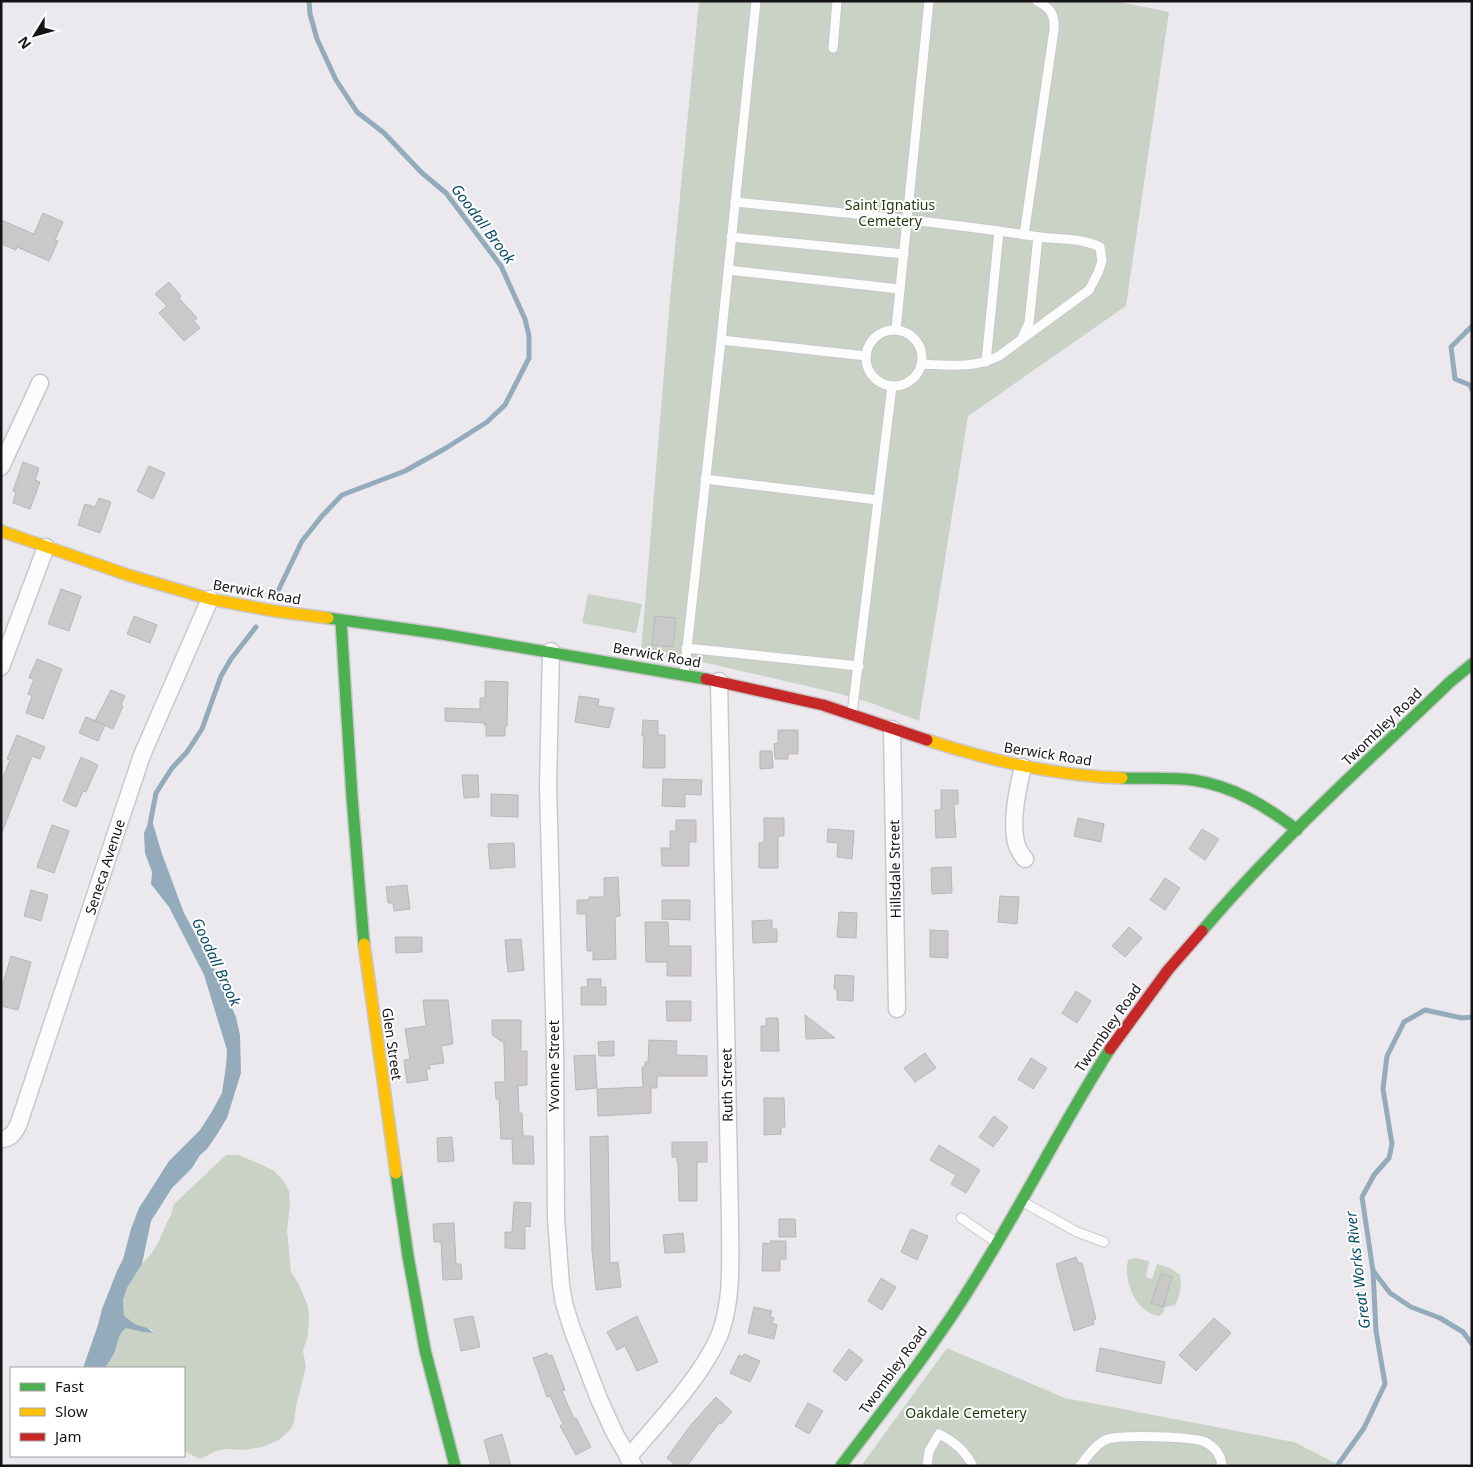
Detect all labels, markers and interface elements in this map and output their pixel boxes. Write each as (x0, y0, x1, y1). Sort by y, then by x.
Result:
north arrow (10, 10, 60, 60)
text: N (13, 33, 35, 53)
water label: Goodall Brook (447, 179, 521, 268)
park label: Saint Ignatius Cemetery (845, 195, 935, 230)
street label: Berwick Road (212, 574, 302, 609)
street label: Berwick Road (612, 637, 702, 672)
street label: Twombley Road (1338, 684, 1426, 770)
street label: Berwick Road (1003, 737, 1093, 770)
street label: Seneca Avenue (80, 816, 129, 917)
street label: Hillsdale Street (884, 820, 905, 918)
water label: Goodall Brook (188, 914, 246, 1009)
street label: Twombley Road (1070, 980, 1145, 1076)
street label: Glen Street (378, 1006, 407, 1081)
street label: Yvonne Street (544, 1020, 563, 1112)
street label: Ruth Street (716, 1048, 737, 1122)
water label: Great Works River (1340, 1209, 1374, 1330)
street label: Twombley Road (854, 1322, 931, 1417)
legend (10, 1367, 185, 1457)
text: Fast (55, 1376, 84, 1396)
text: Slow (55, 1401, 88, 1421)
park label: Oakdale Cemetery (905, 1403, 1028, 1422)
text: Jam (53, 1426, 82, 1446)

